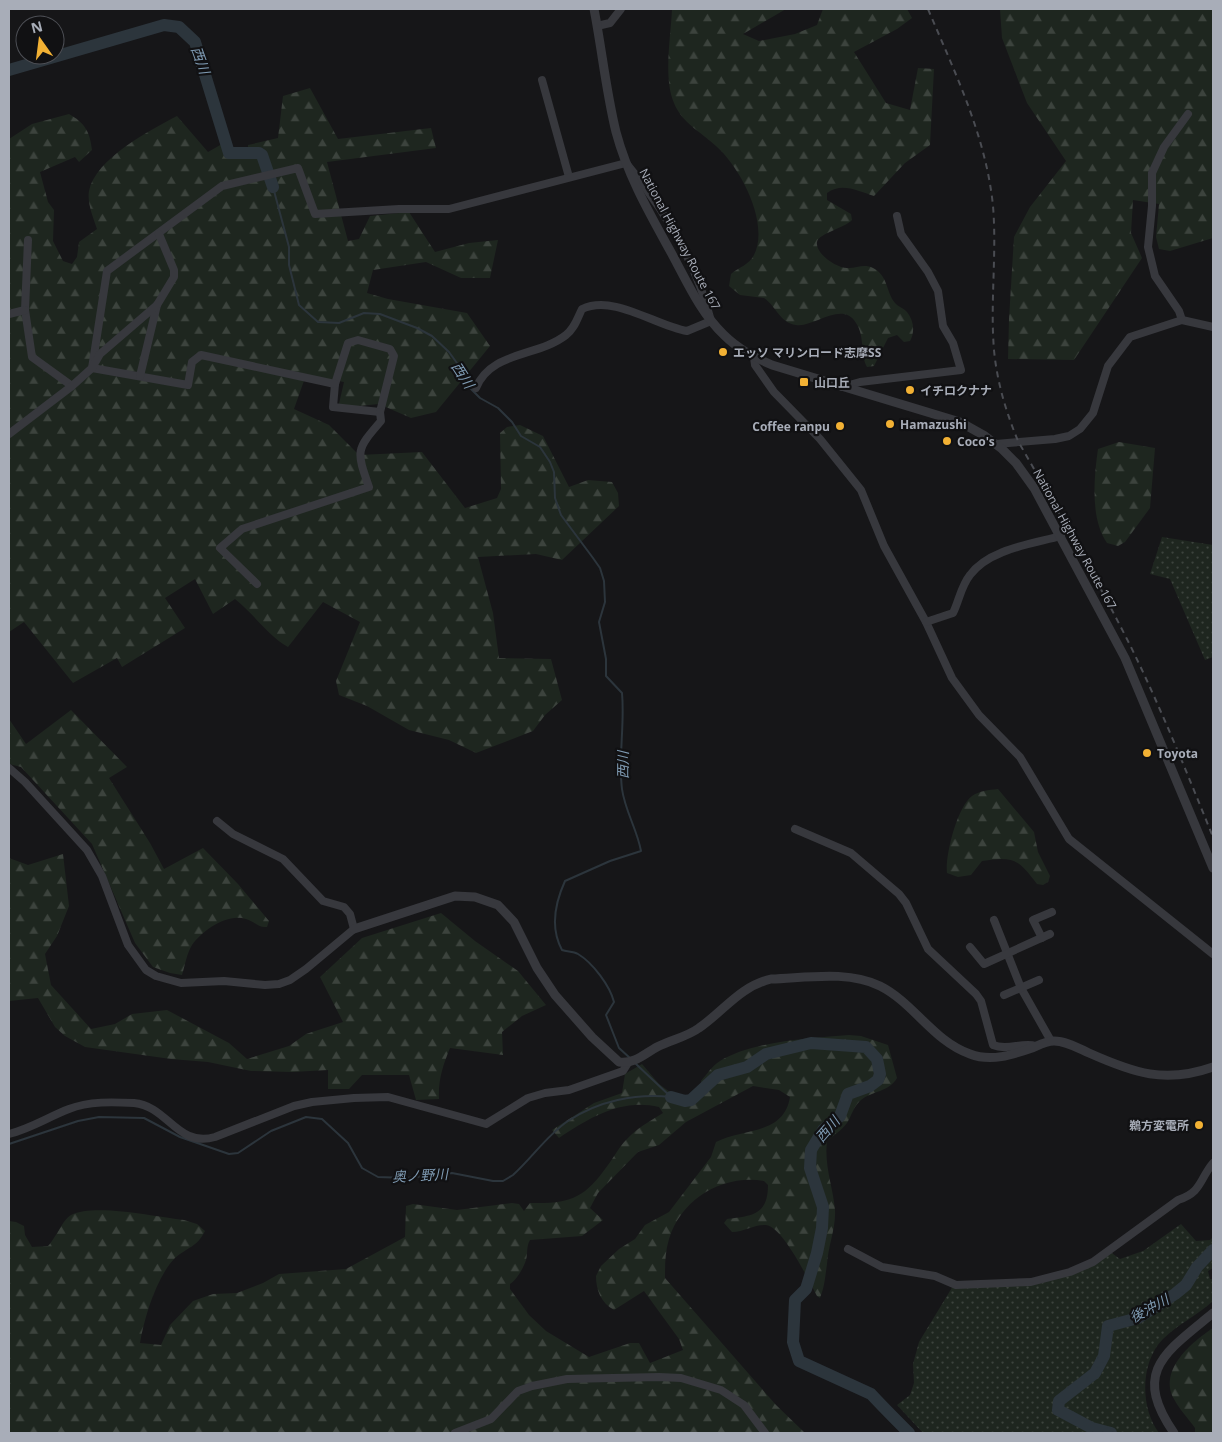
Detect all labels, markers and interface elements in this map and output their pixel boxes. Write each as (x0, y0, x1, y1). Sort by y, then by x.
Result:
north arrow (15, 15, 65, 65)
text: N (29, 16, 45, 37)
water label: 西川 (187, 44, 215, 78)
street label: National Highway Route 167 (635, 165, 725, 313)
place label: エッソ マリンロード志摩SS (733, 344, 882, 361)
marker: エッソ マリンロード志摩SS (717, 346, 729, 358)
water label: 西川 (447, 358, 480, 394)
place label: 山口丘 (814, 374, 850, 391)
marker: 山口丘 (798, 376, 810, 388)
place label: イチロクナナ (920, 382, 992, 399)
marker: イチロクナナ (904, 384, 916, 396)
place label: Hamazushi (900, 416, 967, 433)
place label: Coffee ranpu (752, 418, 830, 435)
marker: Hamazushi (884, 418, 896, 430)
marker: Coffee ranpu (834, 420, 846, 432)
place label: Coco's (957, 433, 995, 450)
marker: Coco's (941, 435, 953, 447)
street label: National Highway Route 167 (1029, 466, 1121, 612)
place label: Toyota (1157, 745, 1198, 762)
marker: Toyota (1141, 747, 1153, 759)
water label: 西川 (613, 749, 632, 779)
water label: 西川 (811, 1111, 845, 1146)
place label: 鵜方変電所 (1129, 1117, 1189, 1134)
marker: 鵜方変電所 (1193, 1119, 1205, 1131)
water label: 奥ノ野川 (392, 1164, 450, 1186)
water label: 後沖川 (1126, 1289, 1174, 1326)

